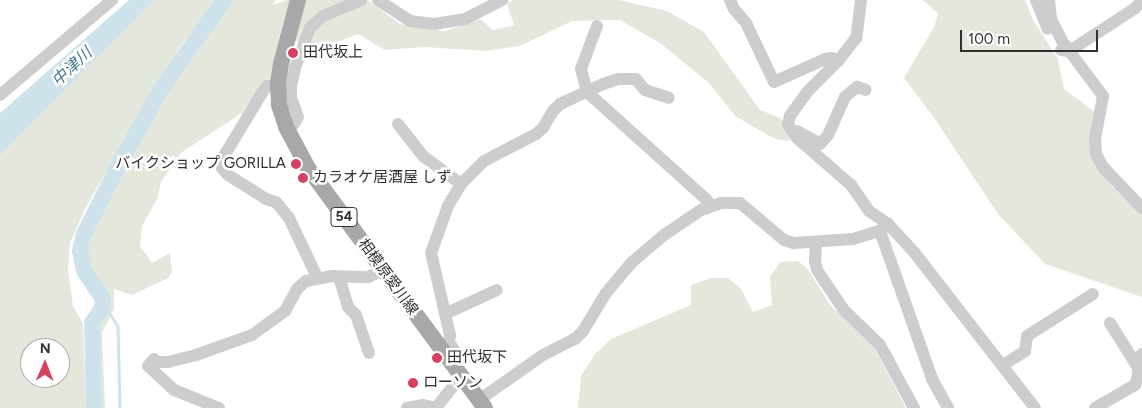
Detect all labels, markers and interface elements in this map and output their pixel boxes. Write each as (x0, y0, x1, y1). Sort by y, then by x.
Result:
scale bar (962, 20, 1100, 52)
text: 100 m (968, 30, 1010, 48)
water label: 中津川 (48, 44, 96, 90)
place label: 田代坂上 (303, 44, 363, 62)
marker: 田代坂上 (287, 47, 299, 59)
place label: バイクショップ GORILLA (115, 155, 286, 173)
marker: バイクショップ GORILLA (290, 158, 302, 170)
place label: カラオケ居酒屋 しず (313, 169, 452, 187)
marker: カラオケ居酒屋 しず (297, 172, 309, 184)
road number: 54 (330, 206, 358, 228)
street label: 相模原愛川線 (354, 235, 422, 319)
north arrow (20, 338, 70, 388)
text: N (40, 340, 51, 357)
place label: 田代坂下 (447, 349, 507, 367)
marker: 田代坂下 (431, 352, 443, 364)
place label: ローソン (423, 374, 483, 392)
marker: ローソン (407, 377, 419, 389)

